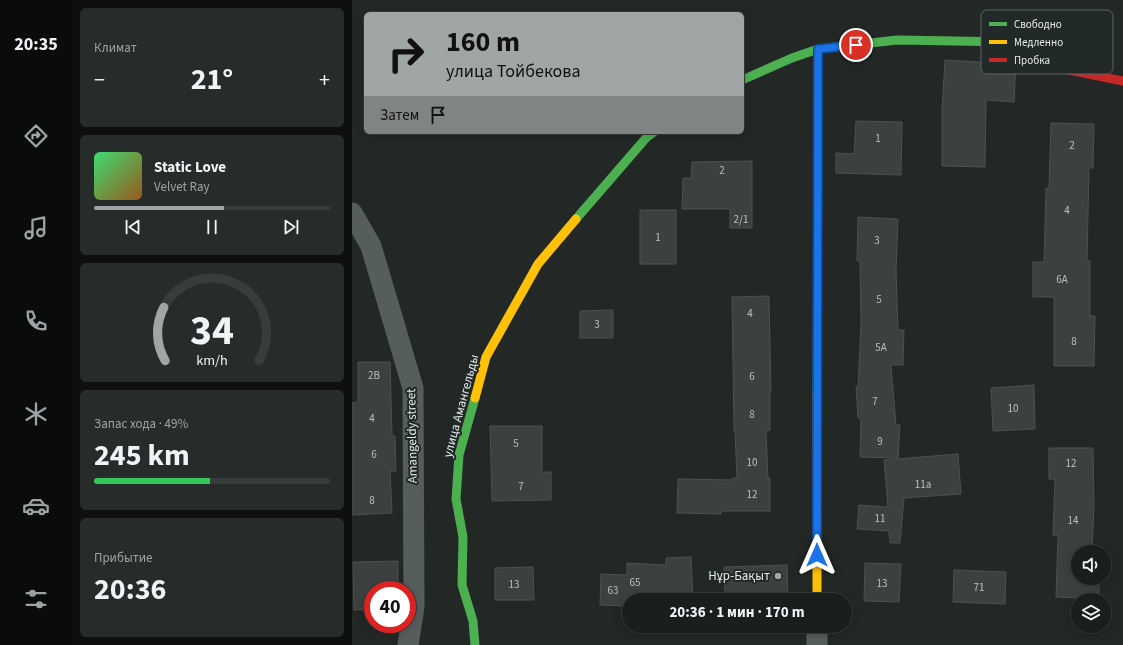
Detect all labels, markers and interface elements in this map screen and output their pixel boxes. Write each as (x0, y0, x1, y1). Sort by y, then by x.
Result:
legend (981, 10, 1113, 74)
text: Свободно (1014, 17, 1062, 32)
text: 160 m (446, 22, 520, 62)
icon: right (380, 28, 432, 80)
pin (839, 28, 873, 62)
text: 20:35 (14, 32, 58, 57)
icon: arrive (845, 34, 867, 56)
text: Медленно (1014, 35, 1063, 50)
text: Климат (94, 39, 137, 57)
text: Пробка (1014, 53, 1050, 68)
text: 21° (191, 58, 233, 101)
text: улица Тойбекова (446, 59, 580, 84)
text: − (94, 64, 105, 96)
text: + (319, 64, 330, 96)
icon: arrive (427, 104, 449, 126)
text: Затем (380, 105, 419, 126)
icon: directions (22, 122, 50, 150)
house number: 1 (875, 131, 881, 146)
house number: 2 (1069, 138, 1075, 153)
text: Static Love (154, 157, 226, 178)
house number: 2 (719, 163, 725, 178)
text: Velvet Ray (154, 178, 210, 196)
house number: 4 (1064, 203, 1070, 218)
house number: 2/1 (734, 212, 748, 227)
icon: music (22, 214, 50, 242)
icon: previous (122, 216, 144, 238)
icon: pause (201, 216, 223, 238)
icon: next (280, 216, 302, 238)
house number: 1 (655, 230, 661, 245)
house number: 3 (874, 233, 880, 248)
house number: 6А (1056, 272, 1068, 287)
house number: 5 (876, 292, 882, 307)
text: 34 (190, 300, 234, 360)
house number: 4 (747, 306, 753, 321)
icon: phone (22, 307, 50, 335)
house number: 3 (594, 317, 600, 332)
house number: 8 (1071, 334, 1077, 349)
house number: 5А (875, 340, 887, 355)
text: km/h (196, 349, 228, 370)
street label: улица Амангельды (439, 352, 483, 460)
house number: 2В (368, 368, 380, 383)
house number: 6 (749, 369, 755, 384)
street label: Amangeldy street (402, 388, 422, 483)
house number: 7 (872, 394, 878, 409)
icon: climate (22, 400, 50, 428)
house number: 10 (1008, 401, 1018, 416)
house number: 8 (749, 407, 755, 422)
house number: 4 (369, 411, 375, 426)
text: Запас хода · 49% (94, 415, 188, 433)
text: 245 km (94, 434, 190, 477)
house number: 9 (877, 434, 883, 449)
house number: 5 (513, 436, 519, 451)
house number: 6 (371, 447, 377, 462)
house number: 10 (747, 455, 757, 470)
house number: 12 (1066, 456, 1076, 471)
house number: 11а (915, 477, 931, 492)
house number: 7 (518, 479, 524, 494)
house number: 12 (747, 487, 757, 502)
icon: car (22, 492, 50, 520)
house number: 8 (369, 493, 375, 508)
house number: 11 (875, 511, 885, 526)
house number: 14 (1068, 513, 1079, 528)
position arrow (796, 534, 838, 576)
map controls (1071, 545, 1111, 633)
button: sound (1071, 545, 1111, 585)
text: Прибытие (94, 549, 153, 567)
place label: Нұр-Бақыт (708, 567, 770, 585)
text: 20:36 (94, 568, 166, 611)
marker: Нұр-Бақыт (773, 571, 783, 581)
house number: 65 (630, 575, 640, 590)
house number: 13 (877, 576, 887, 591)
house number: 13 (509, 577, 519, 592)
house number: 71 (974, 580, 984, 595)
speed limit sign: 40 (364, 581, 416, 633)
house number: 63 (608, 583, 618, 598)
icon: filters (22, 585, 50, 613)
button: layers (1071, 593, 1111, 633)
text: 20:36 · 1 мин · 170 m (669, 602, 805, 623)

